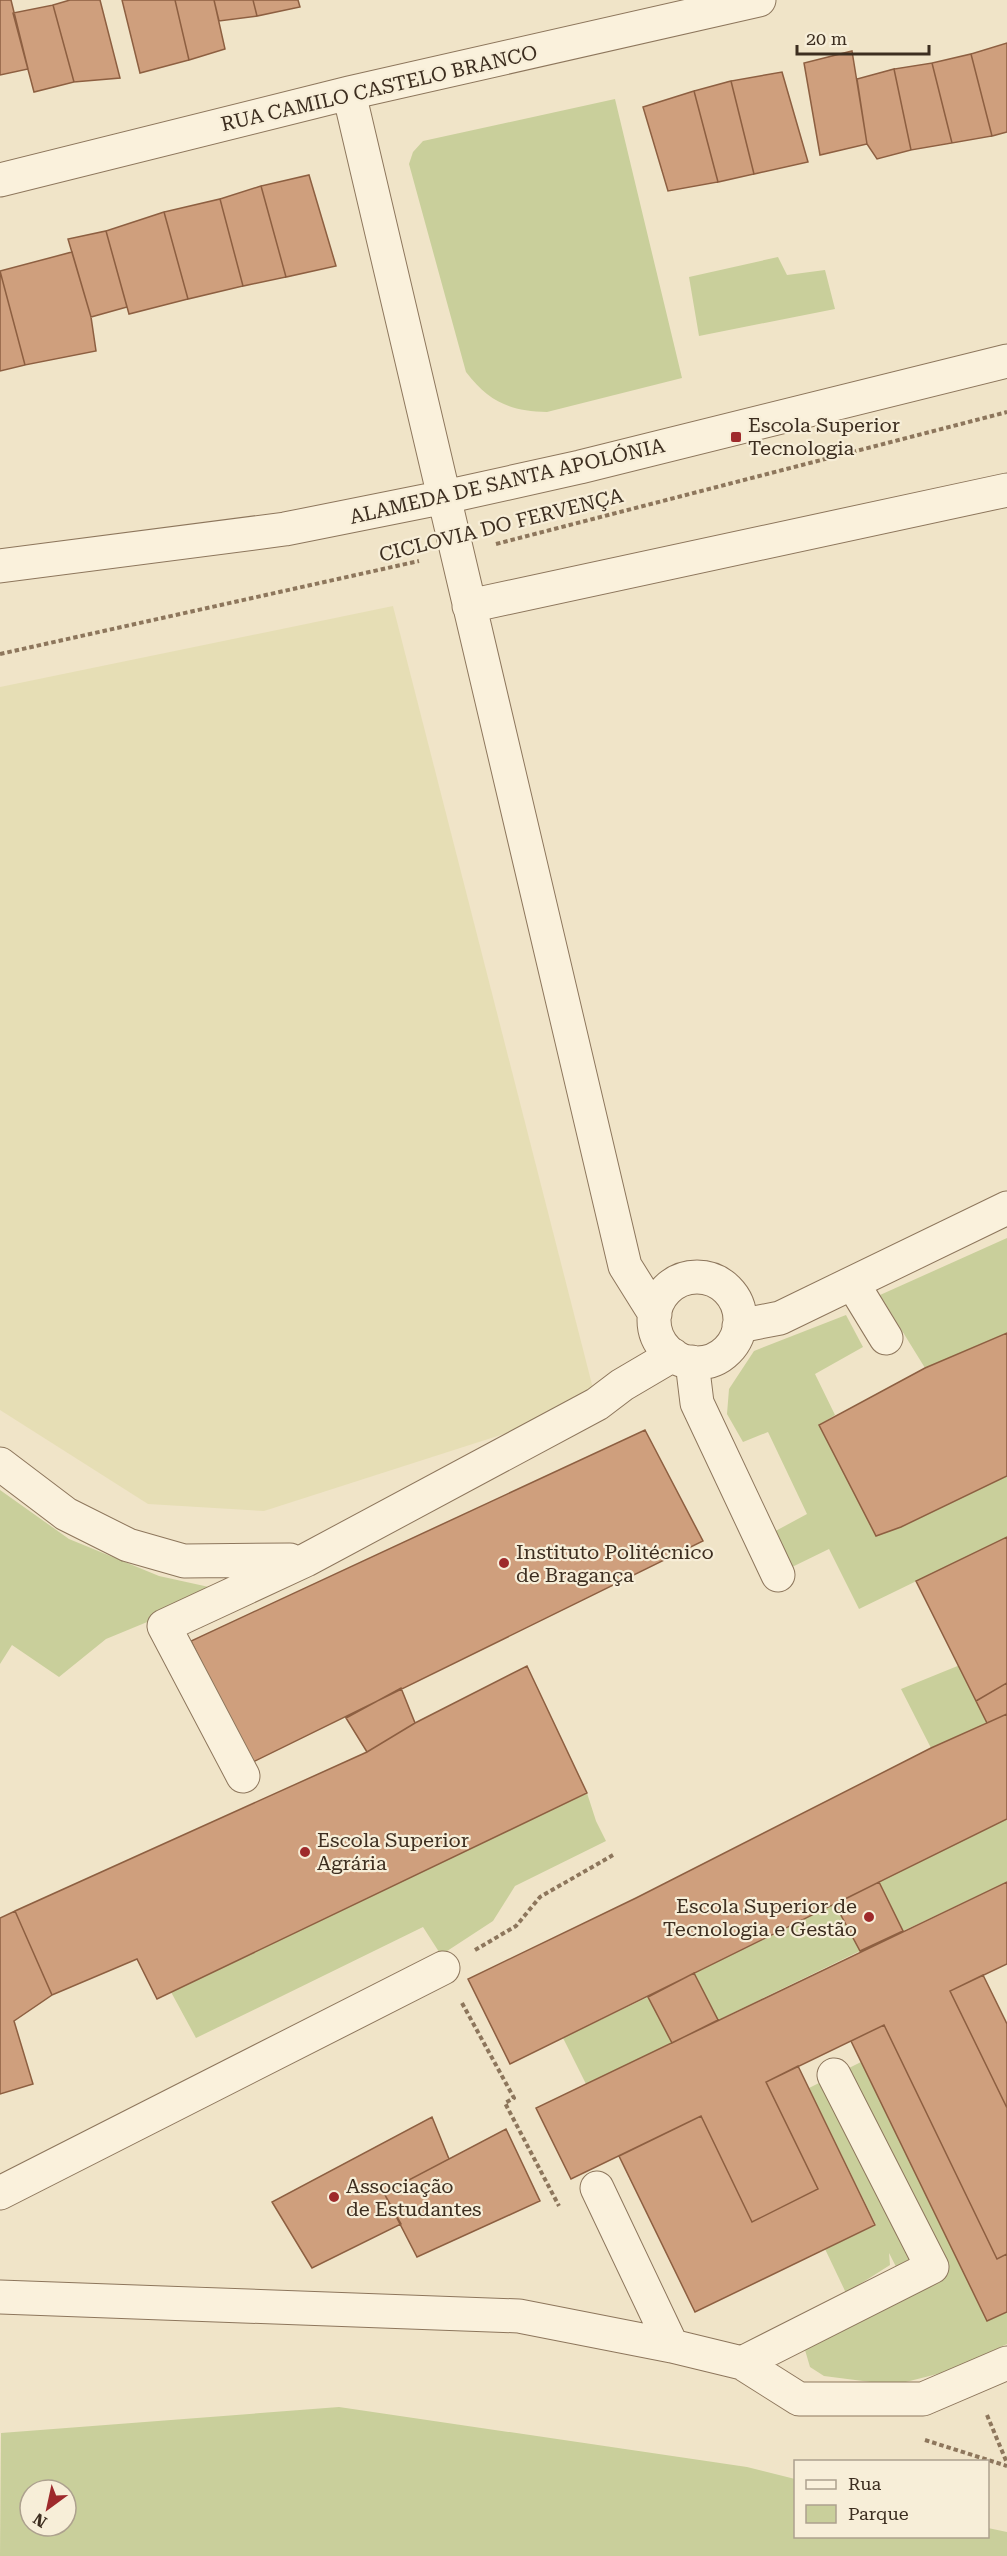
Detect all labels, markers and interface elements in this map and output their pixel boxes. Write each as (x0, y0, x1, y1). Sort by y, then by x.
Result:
scale bar (797, 18, 929, 56)
text: 20 m (806, 28, 847, 49)
street label: RUA CAMILO CASTELO BRANCO (218, 40, 540, 136)
place label: Escola Superior Tecnologia (748, 413, 900, 460)
marker: Escola Superior Tecnologia (729, 430, 743, 444)
street label: ALAMEDA DE SANTA APOLÓNIA (347, 433, 667, 529)
street label: CICLOVIA DO FERVENÇA (377, 483, 625, 567)
place label: Instituto Politécnico de Bragança (516, 1540, 714, 1587)
marker: Instituto Politécnico de Bragança (497, 1556, 511, 1570)
place label: Escola Superior Agrária (317, 1828, 469, 1875)
marker: Escola Superior Agrária (298, 1845, 312, 1859)
place label: Escola Superior de Tecnologia e Gestão (663, 1894, 857, 1941)
marker: Escola Superior de Tecnologia e Gestão (862, 1910, 876, 1924)
place label: Associação de Estudantes (346, 2174, 482, 2221)
marker: Associação de Estudantes (327, 2190, 341, 2204)
legend (794, 2460, 989, 2538)
text: Rua (848, 2473, 881, 2494)
north arrow (18, 2478, 78, 2538)
text: Parque (848, 2503, 909, 2524)
text: N (30, 2509, 50, 2531)

